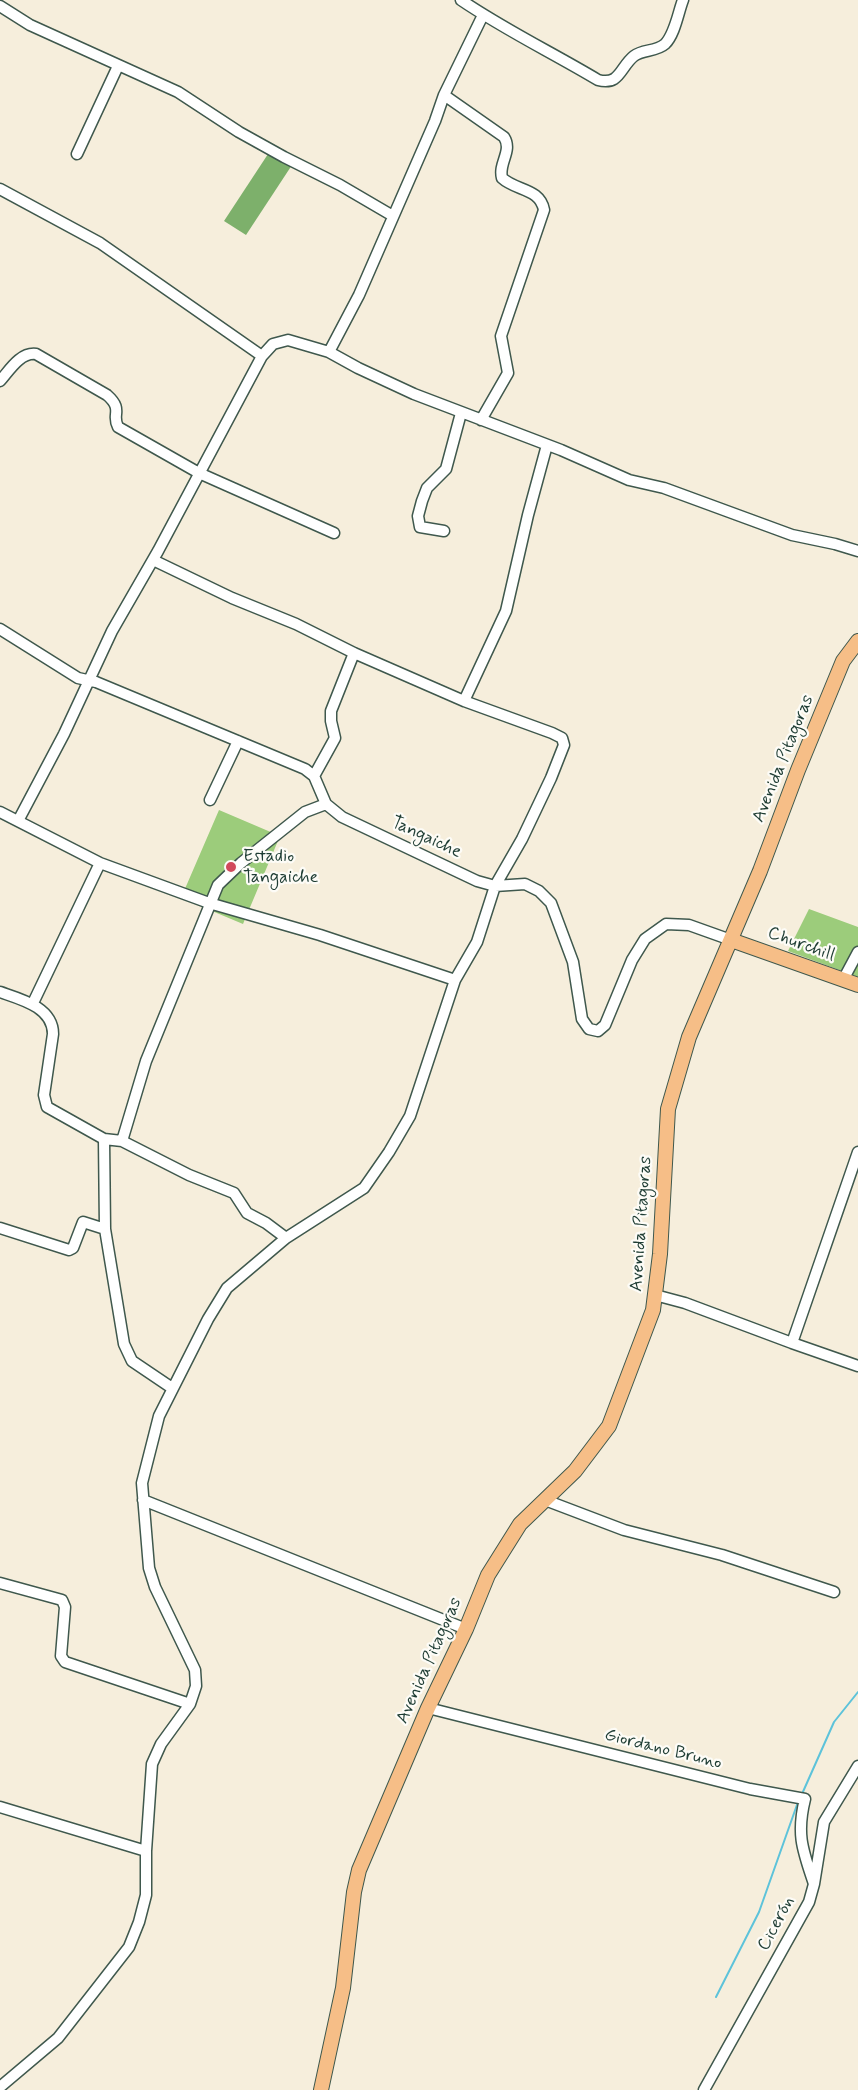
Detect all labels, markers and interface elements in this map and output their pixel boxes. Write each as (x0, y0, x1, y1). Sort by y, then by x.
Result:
street label: Avenida Pitagoras (749, 692, 819, 826)
street label: Tangaiche (387, 812, 465, 864)
place label: Estadio Tangaiche (243, 846, 318, 888)
marker: Estadio Tangaiche (224, 860, 238, 874)
street label: Churchill (764, 923, 838, 967)
street label: Avenida Pitagoras (626, 1156, 658, 1292)
street label: Avenida Pitagoras (393, 1595, 467, 1727)
street label: Giordano Bruno (602, 1725, 724, 1775)
street label: Cicerón (754, 1893, 800, 1955)

